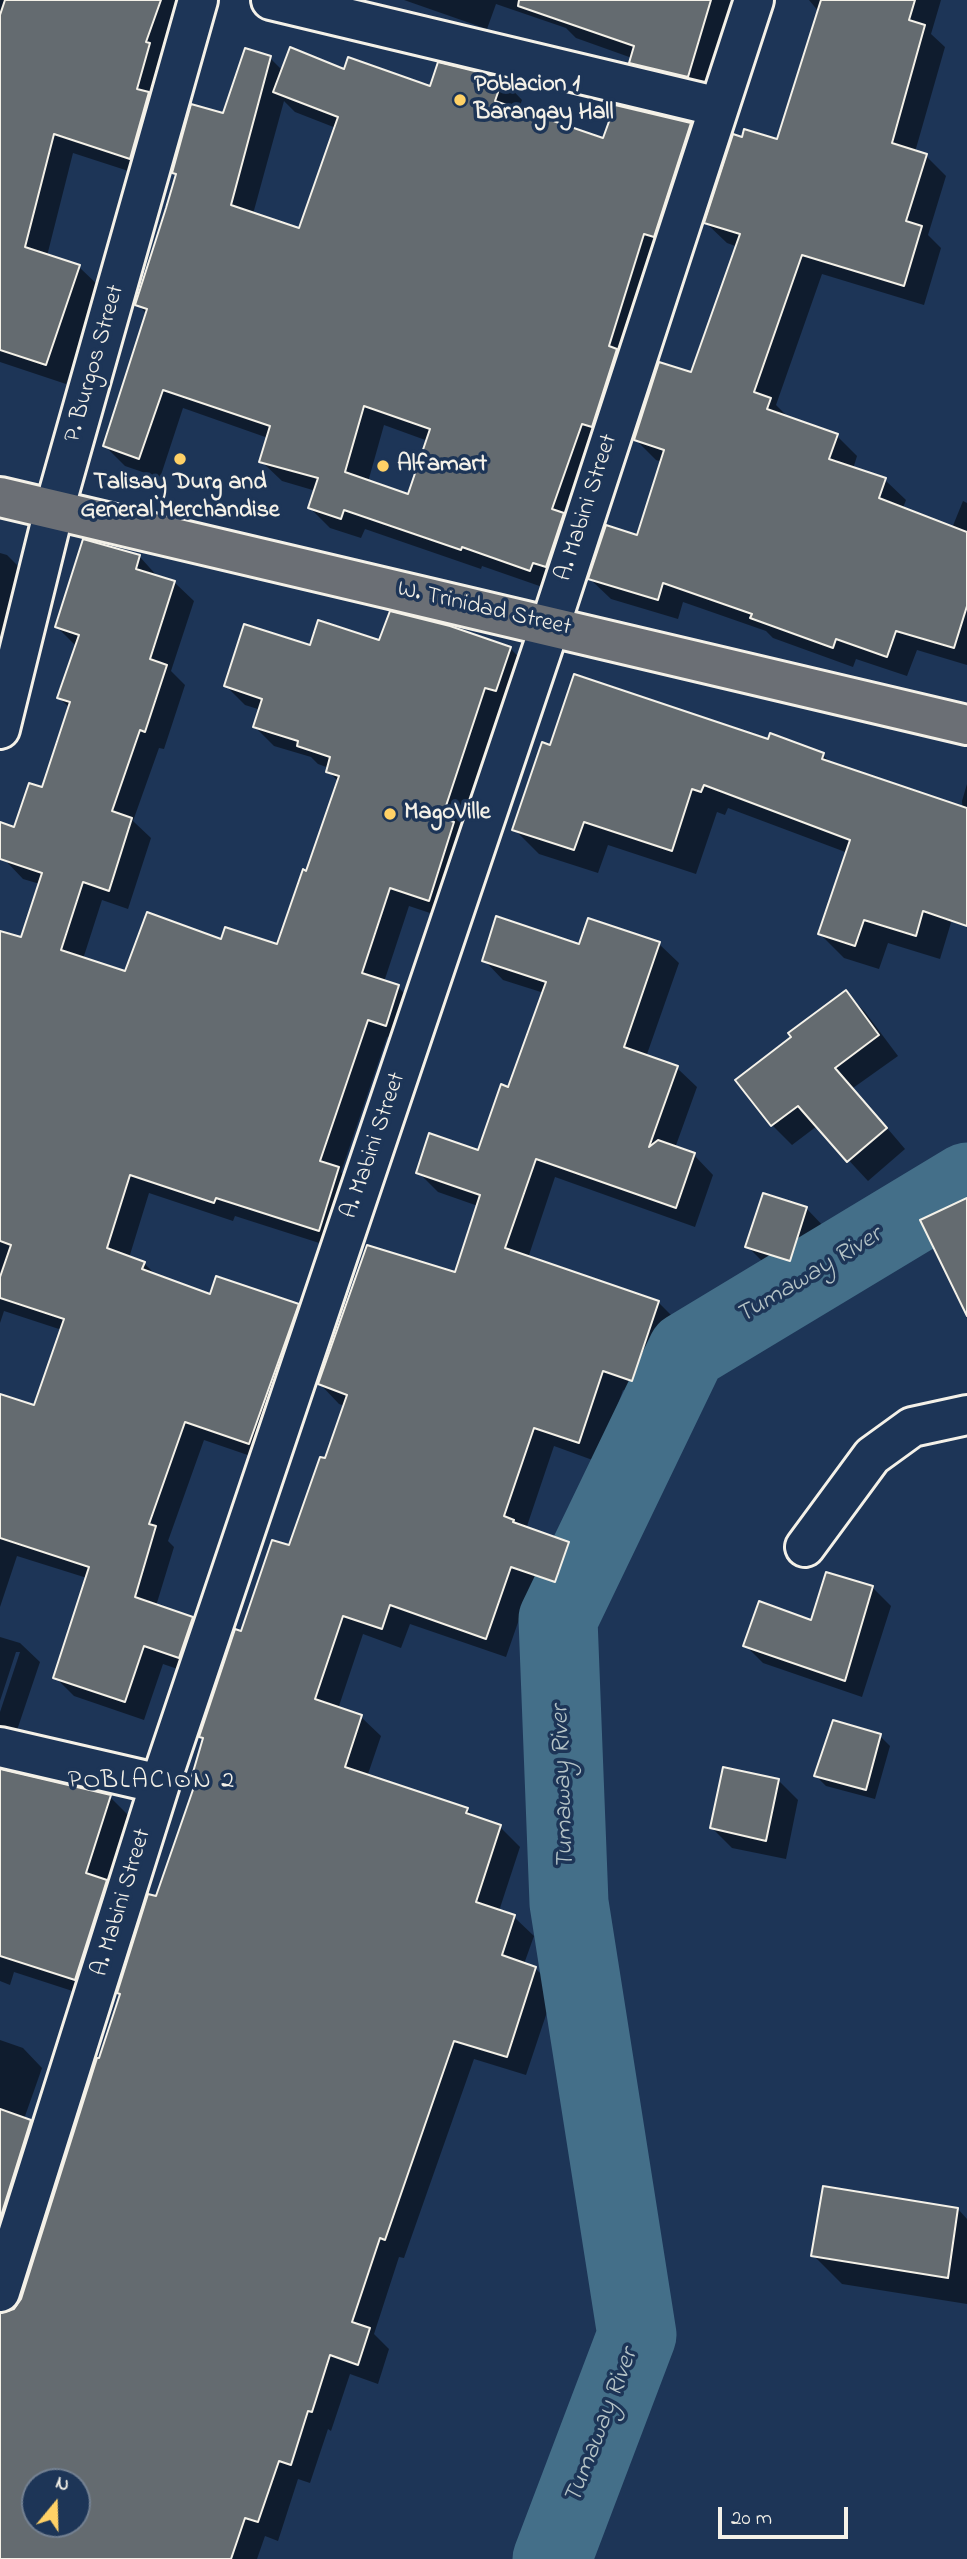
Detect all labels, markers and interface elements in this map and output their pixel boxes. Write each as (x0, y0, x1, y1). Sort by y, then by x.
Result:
place label: Poblacion 1 Barangay Hall (474, 72, 613, 128)
marker: Poblacion 1 Barangay Hall (452, 92, 468, 108)
street label: P. Burgos Street (60, 282, 132, 446)
street label: A. Mabini Street (551, 431, 625, 585)
marker: Talisay Durg and General Merchandise (172, 451, 188, 467)
place label: Alfamart (397, 452, 487, 480)
marker: Alfamart (375, 458, 391, 474)
place label: Talisay Durg and General Merchandise (80, 470, 280, 526)
street label: W. Trinidad Street (394, 576, 574, 644)
place label: MagoVille (404, 800, 490, 828)
marker: MagoVille (382, 806, 398, 822)
street label: A. Mabini Street (337, 1069, 413, 1223)
water label: Tumaway River (732, 1221, 888, 1333)
water label: Tumaway River (547, 1705, 583, 1869)
district label: POBLACION 2 (69, 1767, 235, 1799)
street label: A. Mabini Street (87, 1826, 159, 1980)
water label: Tumaway River (559, 2345, 647, 2509)
north arrow (21, 2468, 91, 2538)
text: N (52, 2470, 73, 2499)
scale bar (722, 2492, 852, 2536)
text: 20 m (731, 2504, 772, 2534)

